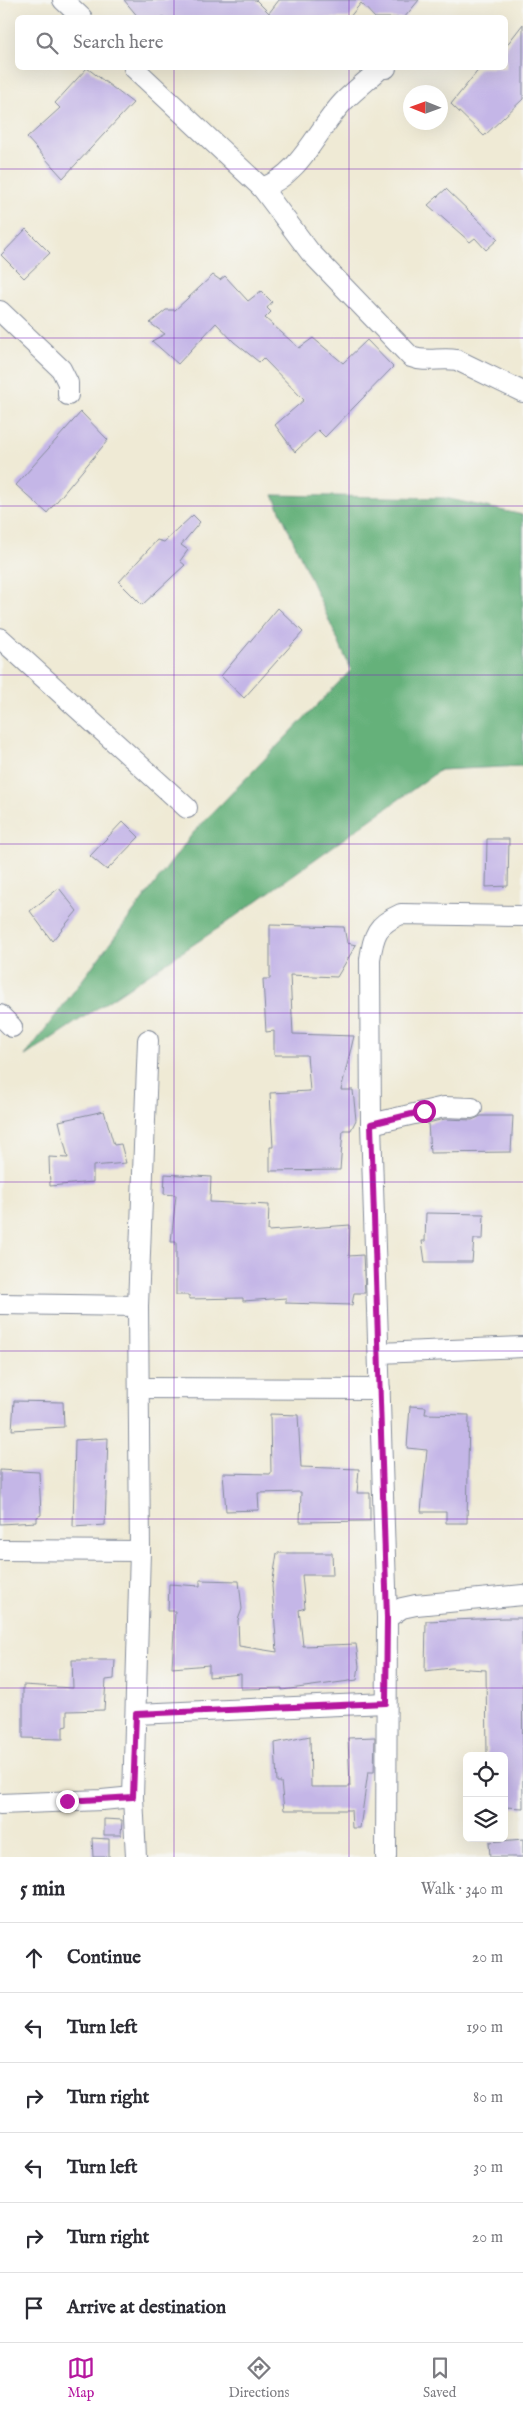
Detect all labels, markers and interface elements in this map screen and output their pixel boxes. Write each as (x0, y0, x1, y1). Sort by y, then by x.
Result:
search box (15, 15, 508, 70)
icon: search (33, 29, 61, 57)
text: Search here (73, 31, 164, 55)
north arrow (403, 85, 448, 130)
route start (413, 1100, 436, 1123)
map controls (463, 1752, 508, 1842)
button: locate (463, 1752, 508, 1797)
route end (56, 1790, 79, 1813)
button: layers (463, 1797, 508, 1842)
text: 5 min (20, 1876, 65, 1903)
text: Walk · 340 m (421, 1880, 503, 1900)
icon: ahead (20, 1944, 48, 1972)
text: Continue (67, 1946, 141, 1970)
text: 20 m (472, 1948, 503, 1968)
icon: left (20, 2014, 48, 2042)
text: Turn left (67, 2016, 138, 2040)
text: 190 m (466, 2018, 503, 2038)
icon: right (20, 2084, 48, 2112)
text: Turn right (67, 2086, 149, 2110)
text: 80 m (473, 2088, 503, 2108)
icon: left (20, 2154, 48, 2182)
text: Turn left (67, 2156, 138, 2180)
text: 30 m (473, 2158, 503, 2178)
icon: right (20, 2224, 48, 2252)
text: Turn right (67, 2226, 149, 2250)
text: 20 m (472, 2228, 503, 2248)
icon: arrive (20, 2294, 48, 2322)
text: Arrive at destination (67, 2296, 226, 2320)
tab: Map (67, 2354, 95, 2402)
tab: Directions (228, 2354, 289, 2402)
tab: Saved (423, 2354, 456, 2402)

